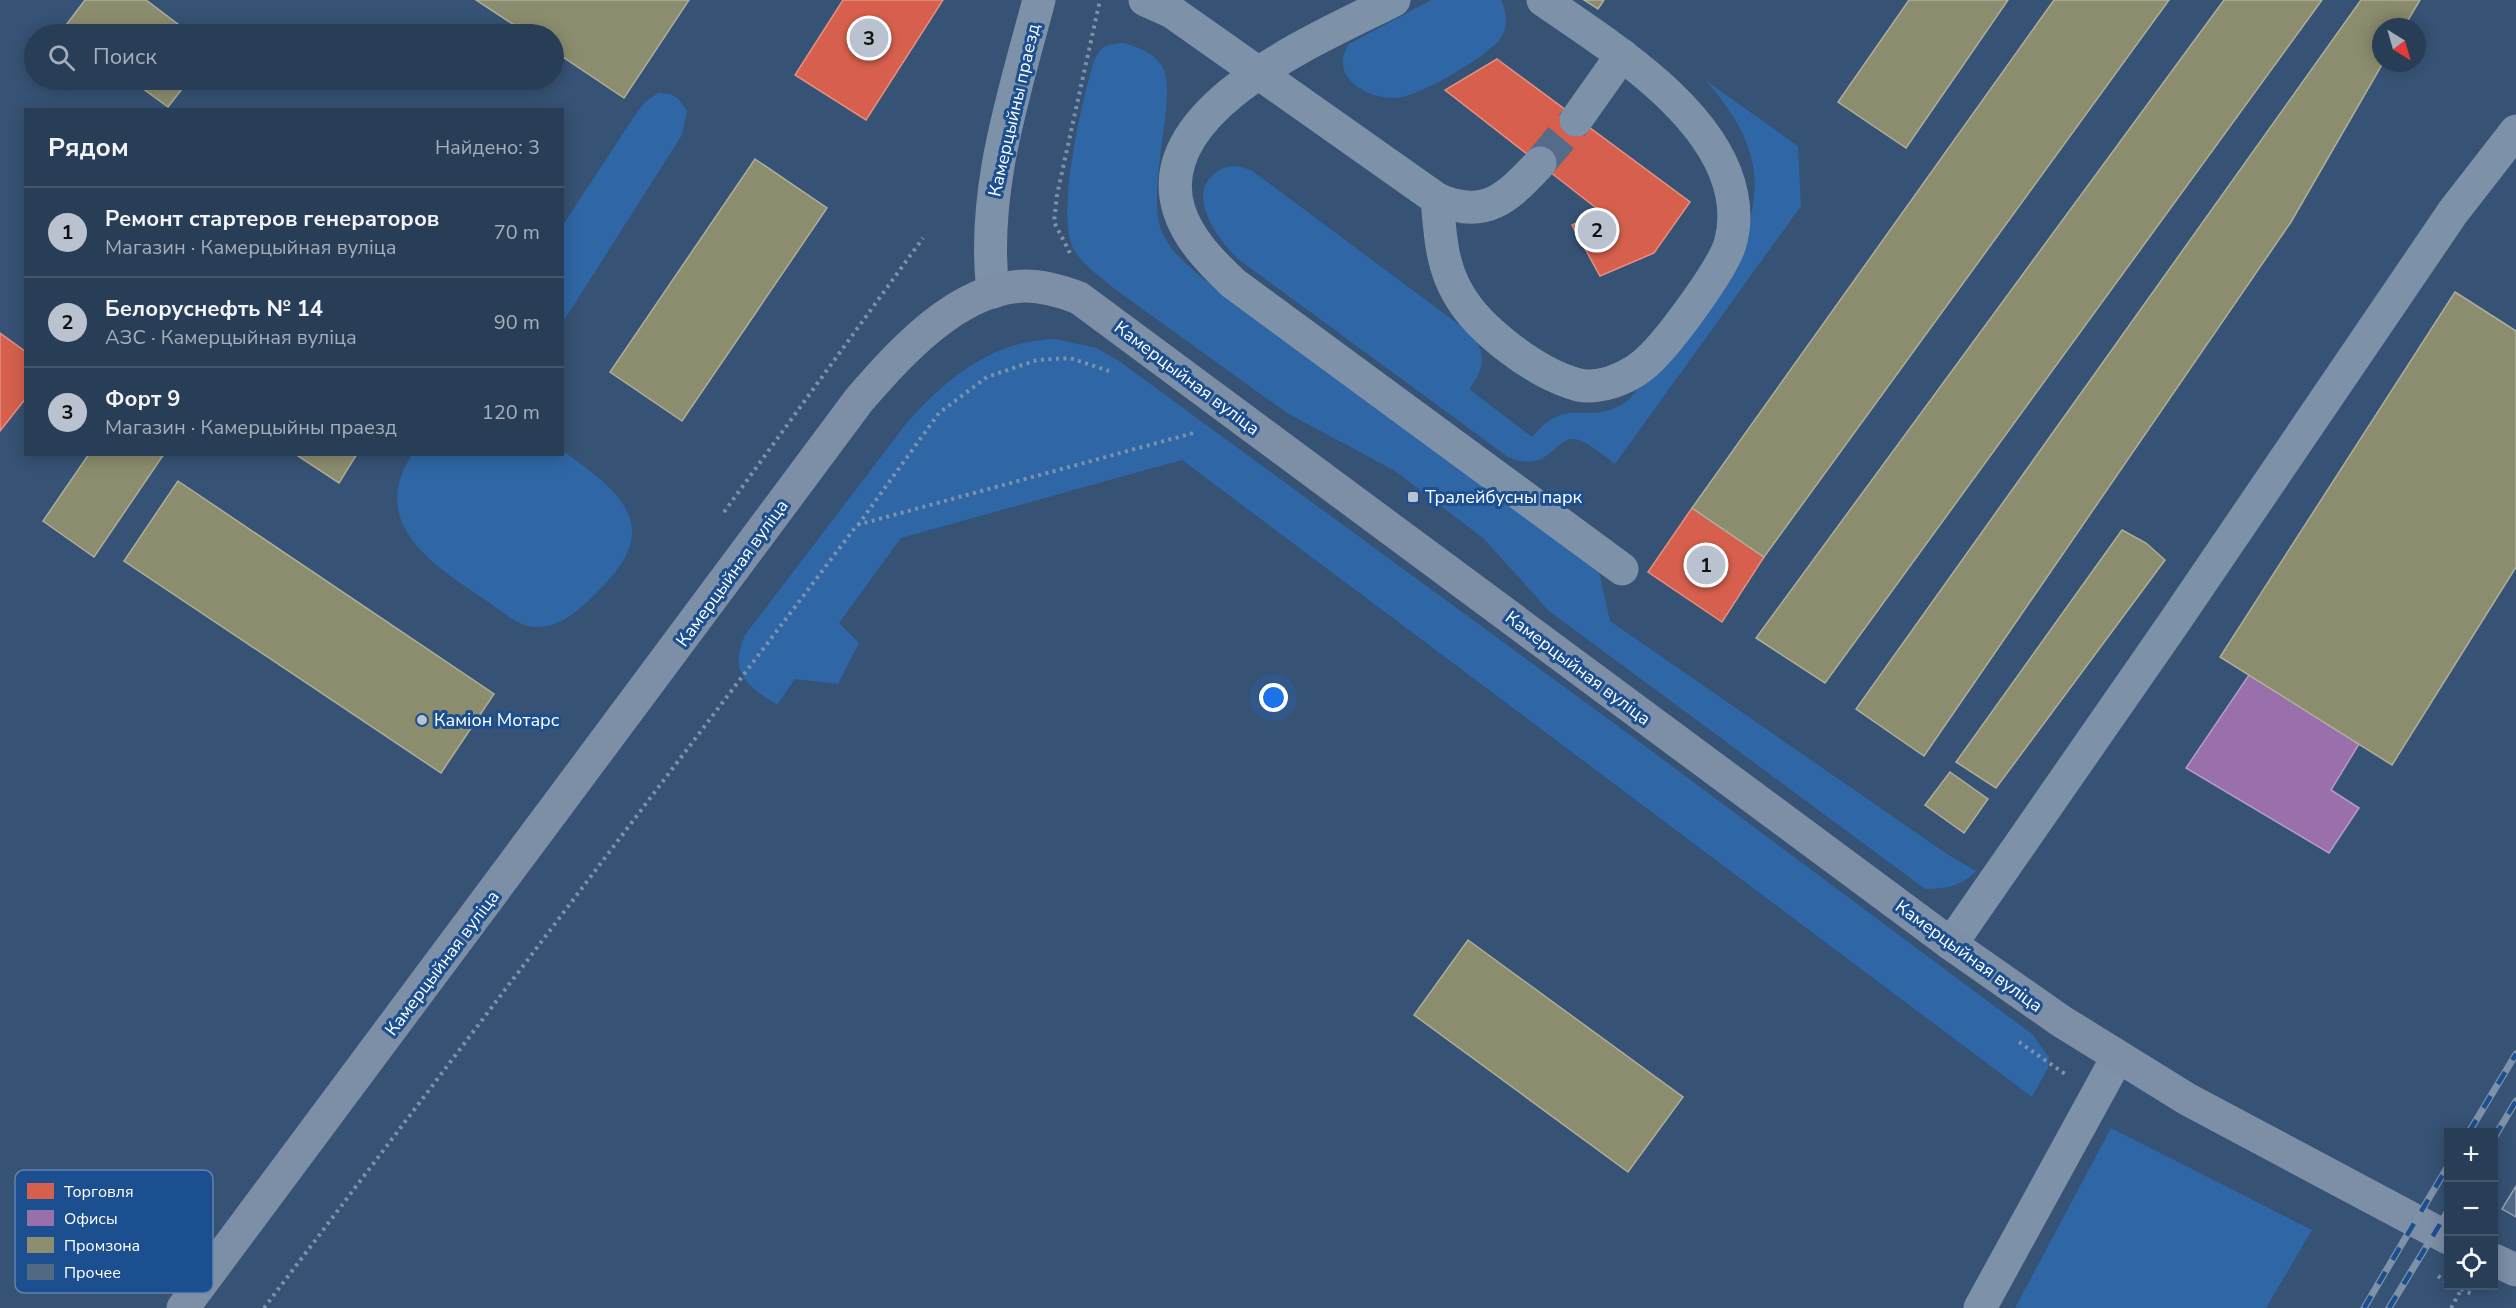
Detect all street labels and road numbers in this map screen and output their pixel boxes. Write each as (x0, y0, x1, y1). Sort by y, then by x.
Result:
street label: Камерцыйны праезд (982, 21, 1046, 199)
street label: Камерцыйная вуліца (1109, 315, 1265, 441)
street label: Камерцыйная вуліца (670, 495, 794, 651)
street label: Камерцыйная вуліца (1500, 605, 1656, 731)
street label: Камерцыйная вуліца (379, 885, 505, 1041)
street label: Камерцыйная вуліца (1891, 894, 2047, 1018)

